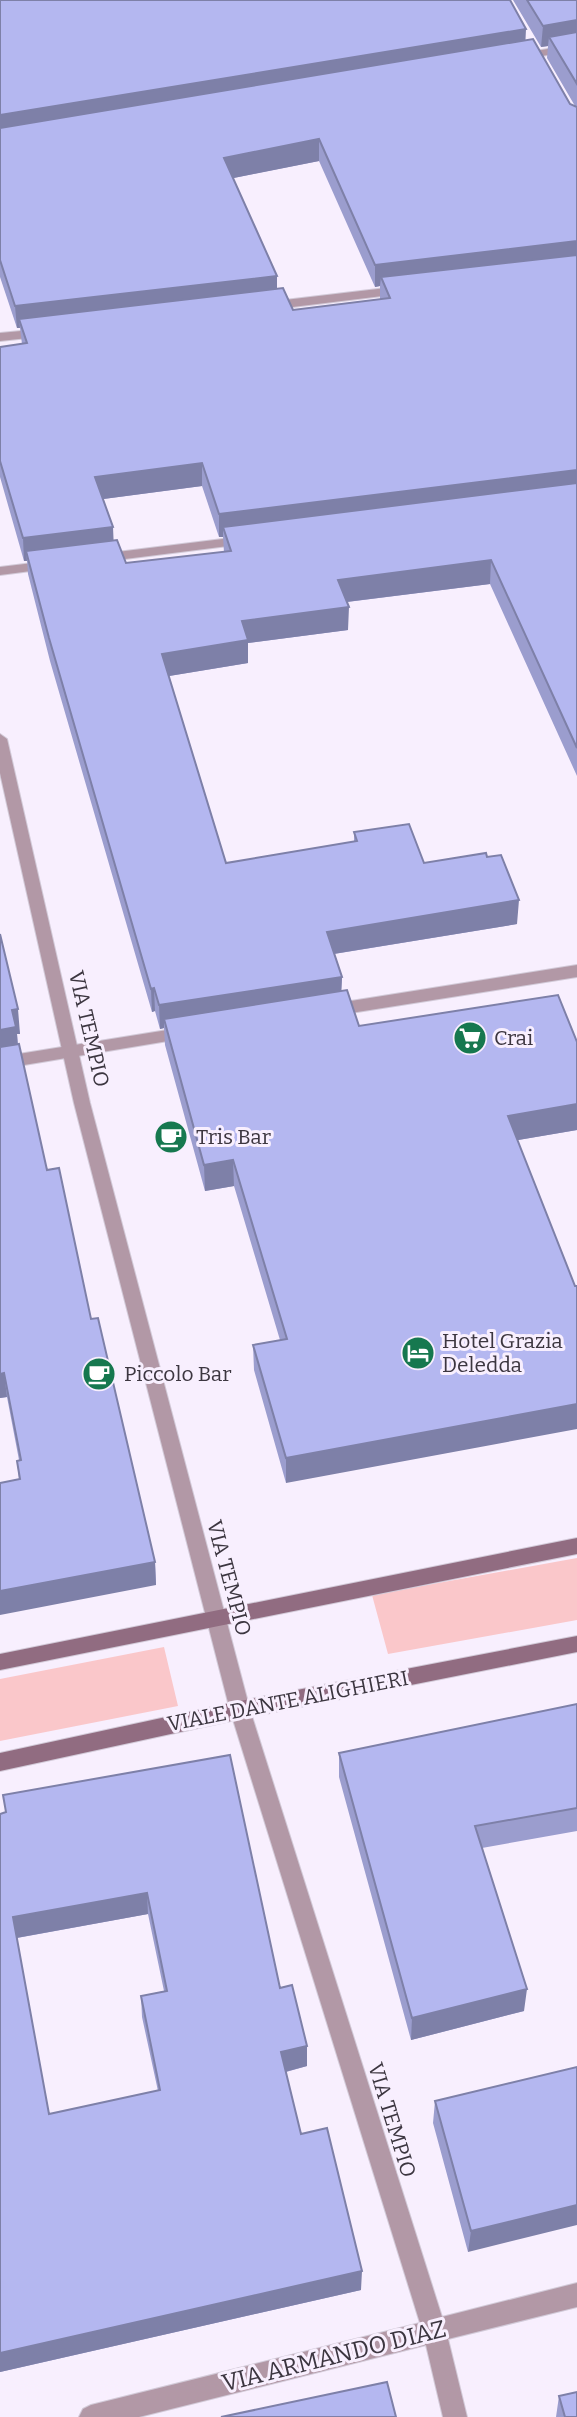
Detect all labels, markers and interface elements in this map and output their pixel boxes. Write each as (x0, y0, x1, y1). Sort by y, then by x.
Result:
street label: VIA TEMPIO (63, 968, 115, 1090)
supermarket icon: Crai (451, 1019, 489, 1057)
place label: Crai (494, 1025, 533, 1051)
cafe icon: Tris Bar (152, 1118, 190, 1156)
place label: Tris Bar (196, 1124, 271, 1150)
place label: Hotel Grazia Deledda (442, 1328, 563, 1378)
hotel icon: Hotel Grazia Deledda (399, 1334, 437, 1372)
cafe icon: Piccolo Bar (80, 1355, 118, 1393)
place label: Piccolo Bar (124, 1361, 232, 1387)
street label: VIA TEMPIO (201, 1517, 257, 1639)
street label: VIALE DANTE ALIGHIERI (165, 1665, 411, 1737)
street label: VIA TEMPIO (362, 2060, 422, 2180)
street label: VIA ARMANDO DIAZ (219, 2315, 449, 2397)

